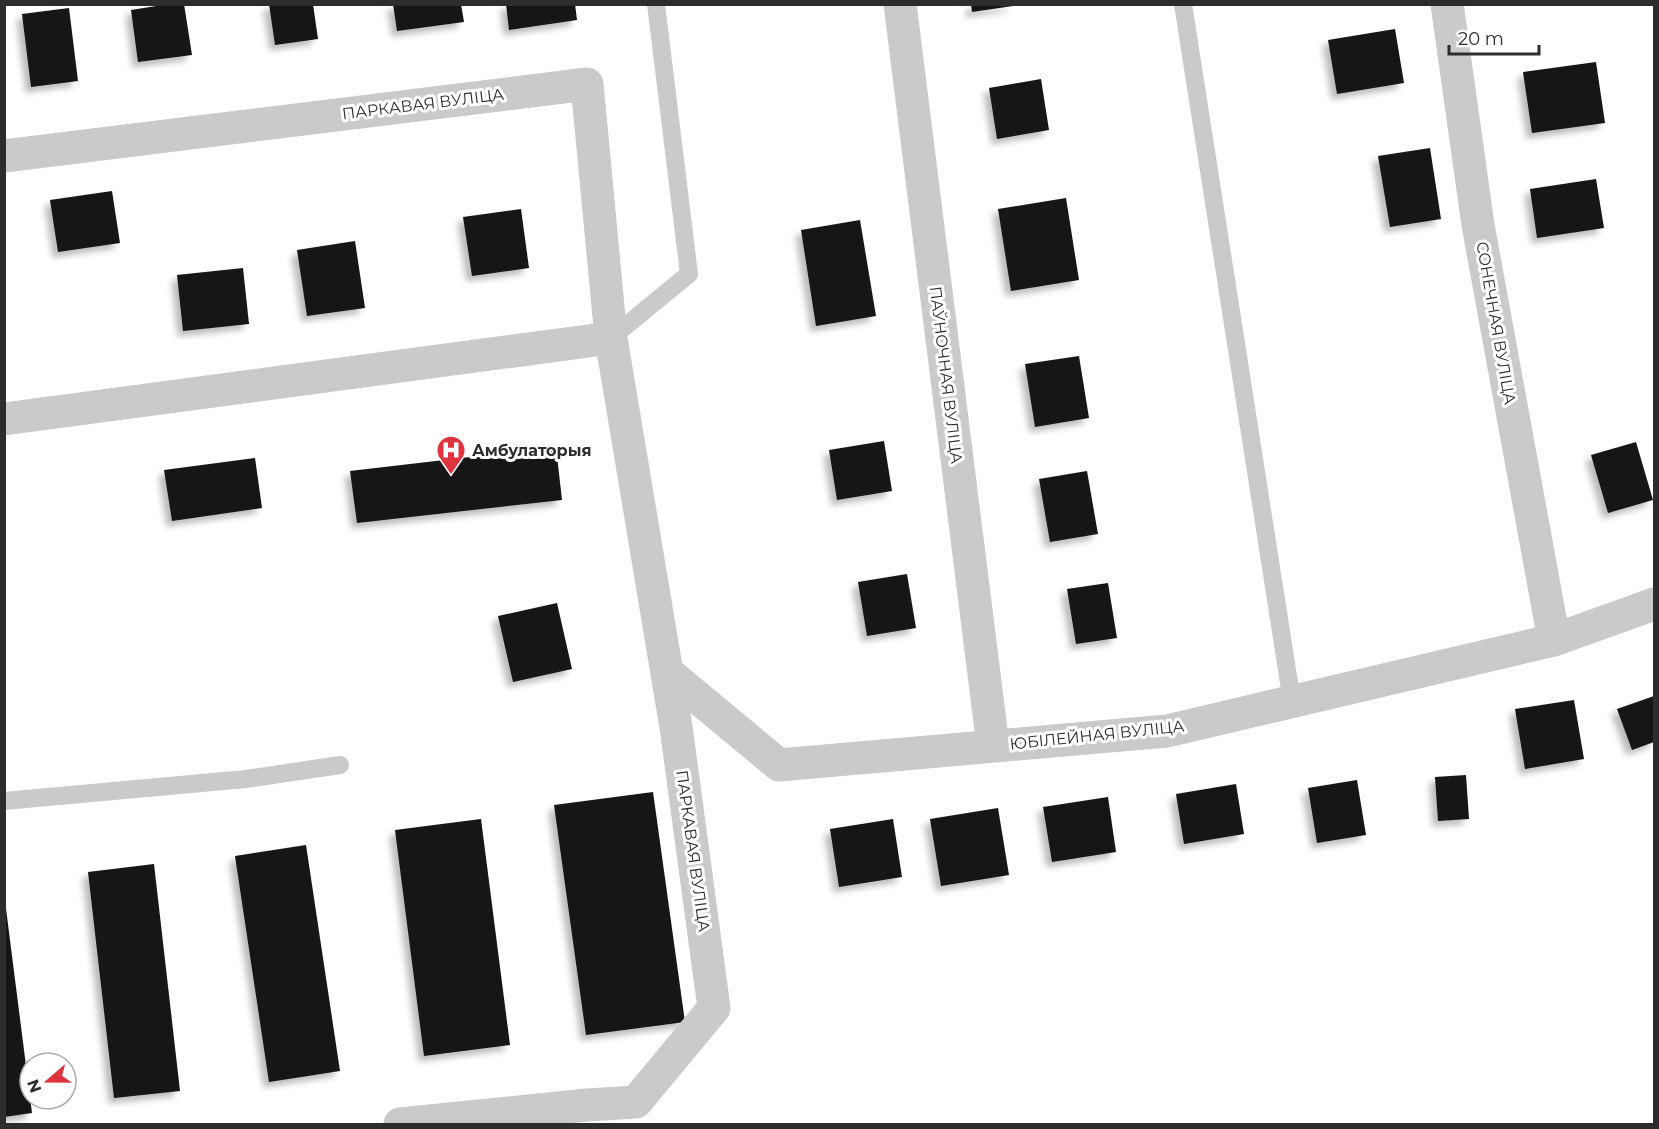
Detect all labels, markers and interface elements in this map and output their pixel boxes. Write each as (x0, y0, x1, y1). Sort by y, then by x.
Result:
scale bar (1449, 18, 1539, 56)
text: 20 m (1458, 28, 1504, 50)
street label: ПАРКАВАЯ ВУЛІЦА (341, 85, 505, 123)
street label: СОНЕЧНАЯ ВУЛІЦА (1472, 240, 1520, 406)
street label: ПАЎНОЧНАЯ ВУЛІЦА (926, 285, 966, 465)
hospital icon: Амбулаторыя (435, 434, 467, 476)
place label: Амбулаторыя (472, 441, 591, 460)
street label: ЮБІЛЕЙНАЯ ВУЛІЦА (1009, 716, 1185, 754)
street label: ПАРКАВАЯ ВУЛІЦА (672, 769, 714, 933)
north arrow (18, 1051, 78, 1111)
text: N (23, 1077, 46, 1095)

